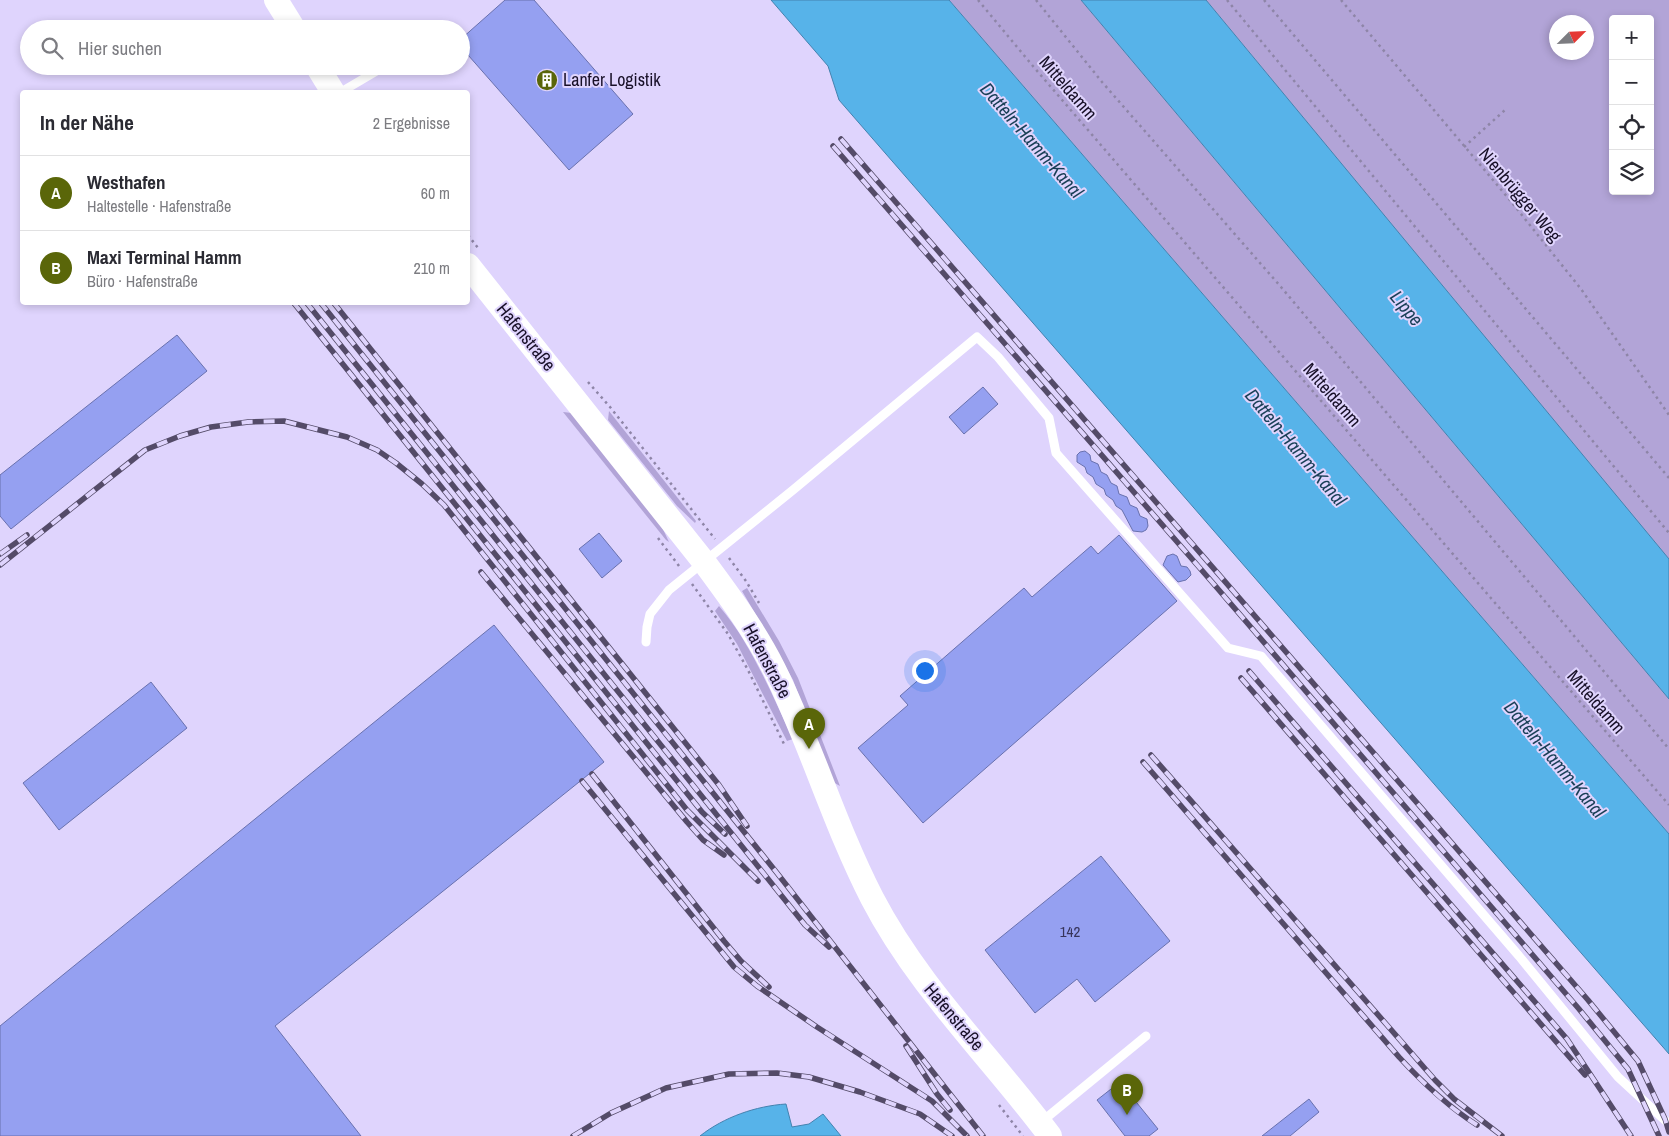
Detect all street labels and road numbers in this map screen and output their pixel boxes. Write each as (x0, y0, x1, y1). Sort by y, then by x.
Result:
street label: Mitteldamm (1034, 50, 1103, 125)
street label: Nienbrügger Weg (1473, 142, 1568, 248)
street label: Hafenstraße (491, 297, 562, 376)
street label: Mitteldamm (1298, 357, 1367, 432)
street label: Hafenstraße (737, 619, 798, 702)
street label: Mitteldamm (1562, 664, 1631, 739)
street label: Hafenstraße (919, 978, 990, 1056)

